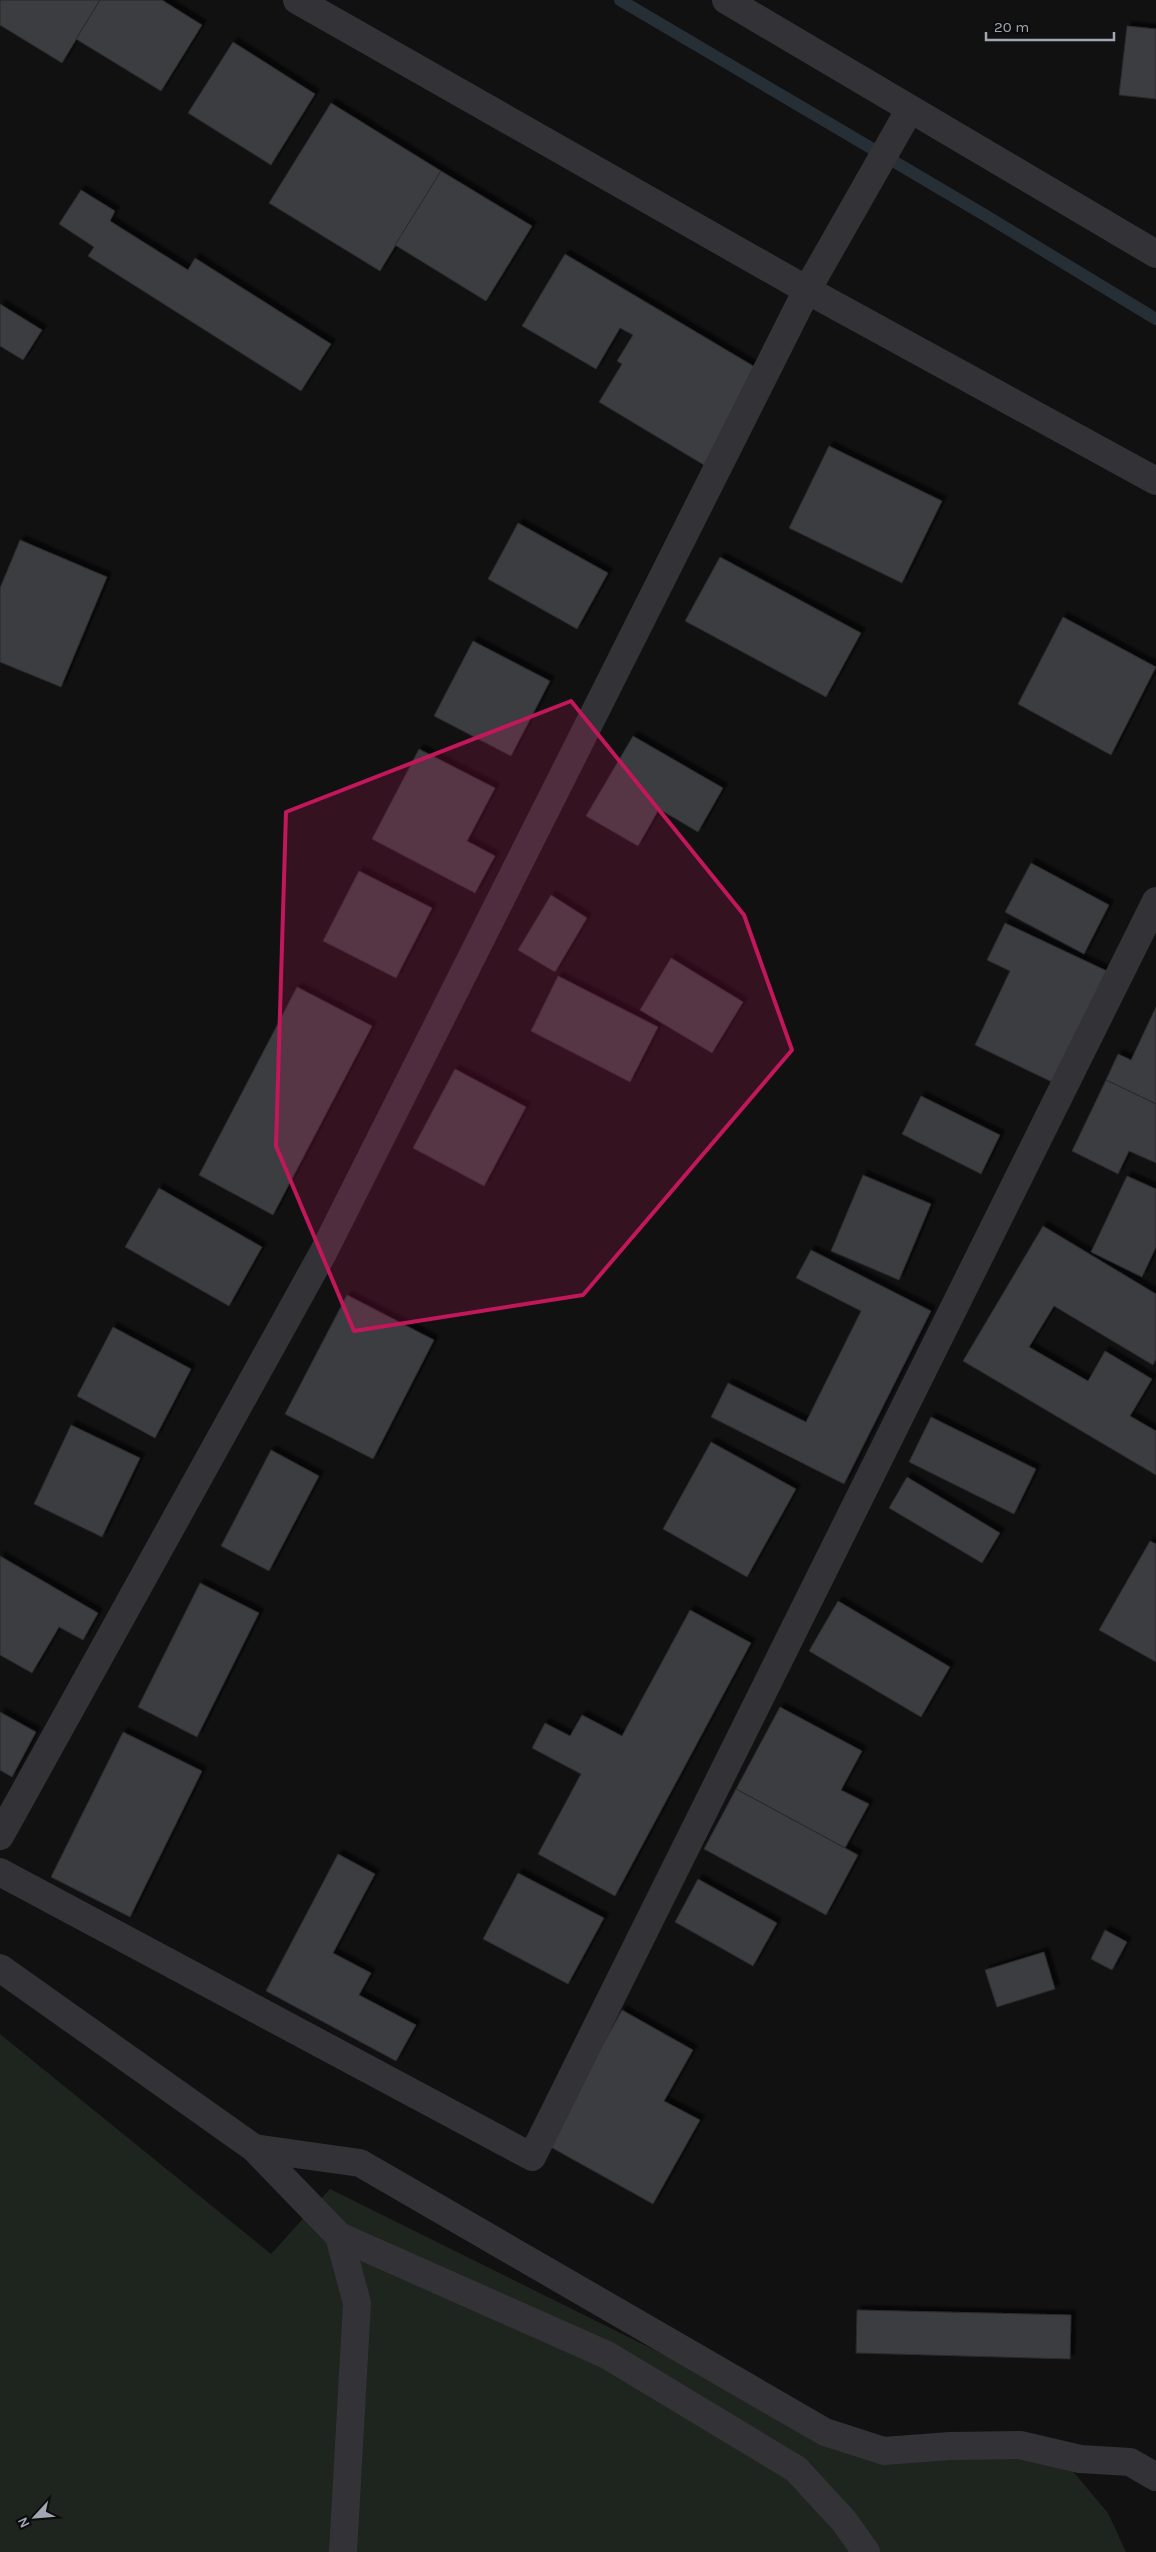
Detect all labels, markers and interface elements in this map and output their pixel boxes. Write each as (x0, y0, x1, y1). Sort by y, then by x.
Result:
scale bar (986, 10, 1114, 42)
text: 20 m (994, 18, 1029, 36)
north arrow (10, 2492, 60, 2542)
text: N (14, 2514, 34, 2531)

